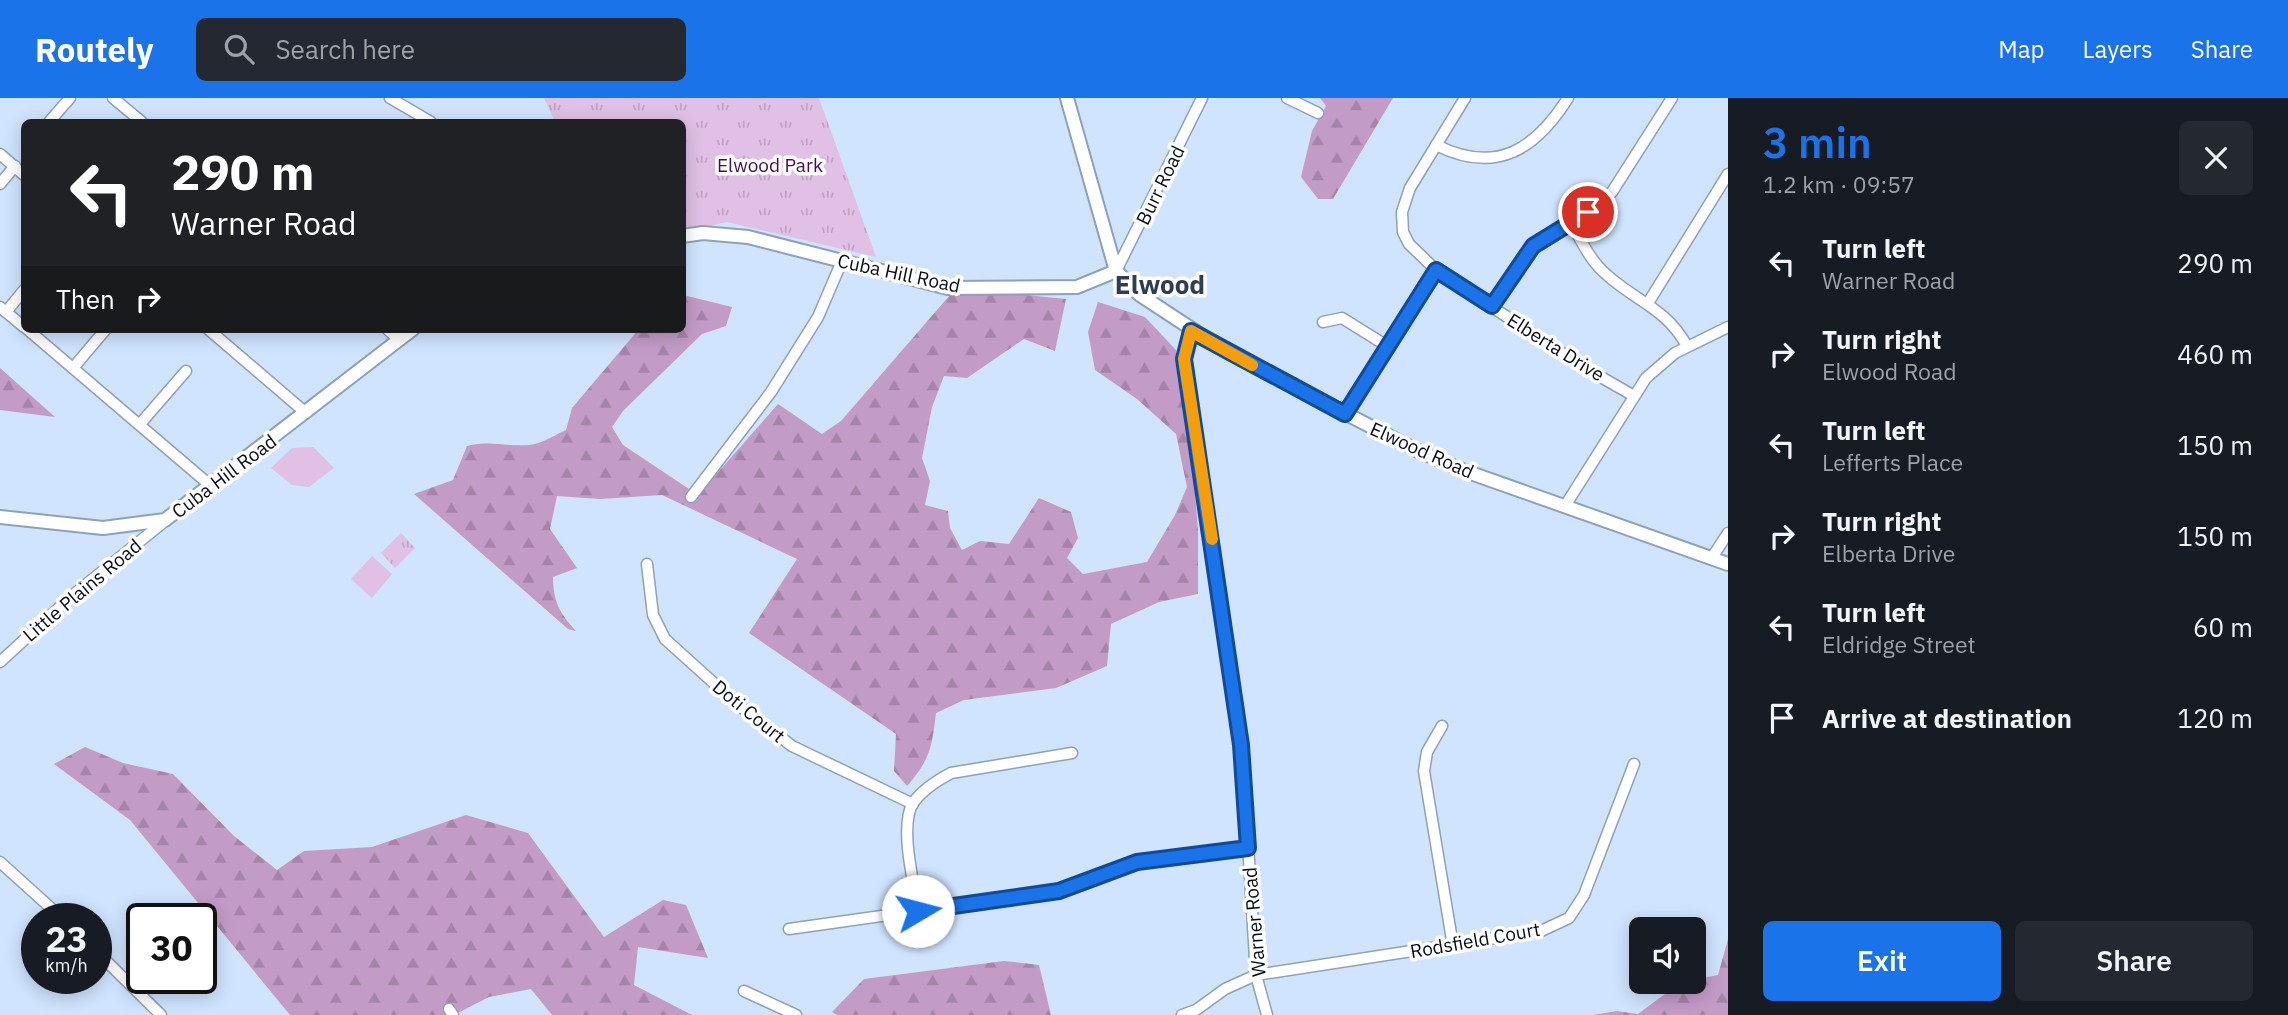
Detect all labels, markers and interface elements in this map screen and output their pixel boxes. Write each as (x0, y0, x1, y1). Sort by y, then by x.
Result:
search box (196, 18, 686, 81)
text: Routely (35, 28, 154, 71)
icon: search (220, 30, 258, 68)
text: Search here (276, 32, 415, 66)
text: Map (1998, 33, 2045, 65)
text: Layers (2083, 33, 2153, 65)
text: Share (2191, 33, 2253, 65)
text: 3 min (1763, 115, 1872, 170)
button: close (2179, 121, 2253, 195)
text: 290 m (171, 140, 315, 203)
street label: Burr Road (1131, 141, 1189, 229)
icon: left (56, 147, 147, 238)
park label: Elwood Park (717, 153, 823, 177)
text: 1.2 km · 09:57 (1763, 169, 1915, 199)
pin (1558, 182, 1618, 242)
icon: arrive (1569, 193, 1607, 231)
text: Warner Road (171, 202, 357, 244)
text: Turn left (1822, 231, 1925, 265)
icon: left (1763, 244, 1801, 282)
text: 290 m (2177, 246, 2253, 280)
street label: Cuba Hill Road (835, 248, 963, 298)
text: Warner Road (1822, 265, 1955, 295)
district label: Elwood (1115, 267, 1205, 301)
icon: right (129, 280, 167, 318)
text: Then (56, 282, 115, 316)
street label: Elberta Drive (1503, 308, 1609, 386)
text: Turn right (1822, 322, 1941, 356)
icon: right (1763, 335, 1801, 373)
text: 460 m (2177, 337, 2253, 371)
text: Elwood Road (1822, 356, 1957, 386)
text: Turn left (1822, 413, 1925, 447)
street label: Elwood Road (1366, 416, 1478, 484)
icon: left (1763, 426, 1801, 464)
text: 150 m (2177, 428, 2253, 462)
street label: Cuba Hill Road (167, 429, 281, 523)
text: Lefferts Place (1822, 447, 1963, 477)
text: Turn right (1822, 504, 1941, 538)
icon: right (1763, 517, 1801, 555)
text: 150 m (2177, 519, 2253, 553)
street label: Little Plains Road (18, 533, 146, 647)
text: Elberta Drive (1822, 538, 1955, 568)
text: Turn left (1822, 595, 1925, 629)
icon: left (1763, 608, 1801, 646)
text: 60 m (2193, 610, 2253, 644)
text: Eldridge Street (1822, 629, 1976, 659)
street label: Doti Court (708, 675, 790, 747)
icon: arrive (1763, 699, 1801, 737)
text: Arrive at destination (1822, 701, 2072, 735)
text: 120 m (2177, 701, 2253, 735)
street label: Warner Road (1237, 866, 1271, 978)
position arrow (881, 874, 955, 948)
speed limit sign: 30 (126, 903, 217, 994)
text: 23 (45, 916, 88, 962)
street label: Rodsfield Court (1408, 917, 1542, 963)
map controls (1629, 917, 1706, 994)
button: sound (1629, 917, 1706, 994)
button: Exit (1763, 921, 2001, 1001)
button: Share (2015, 921, 2253, 1001)
text: km/h (45, 954, 88, 977)

